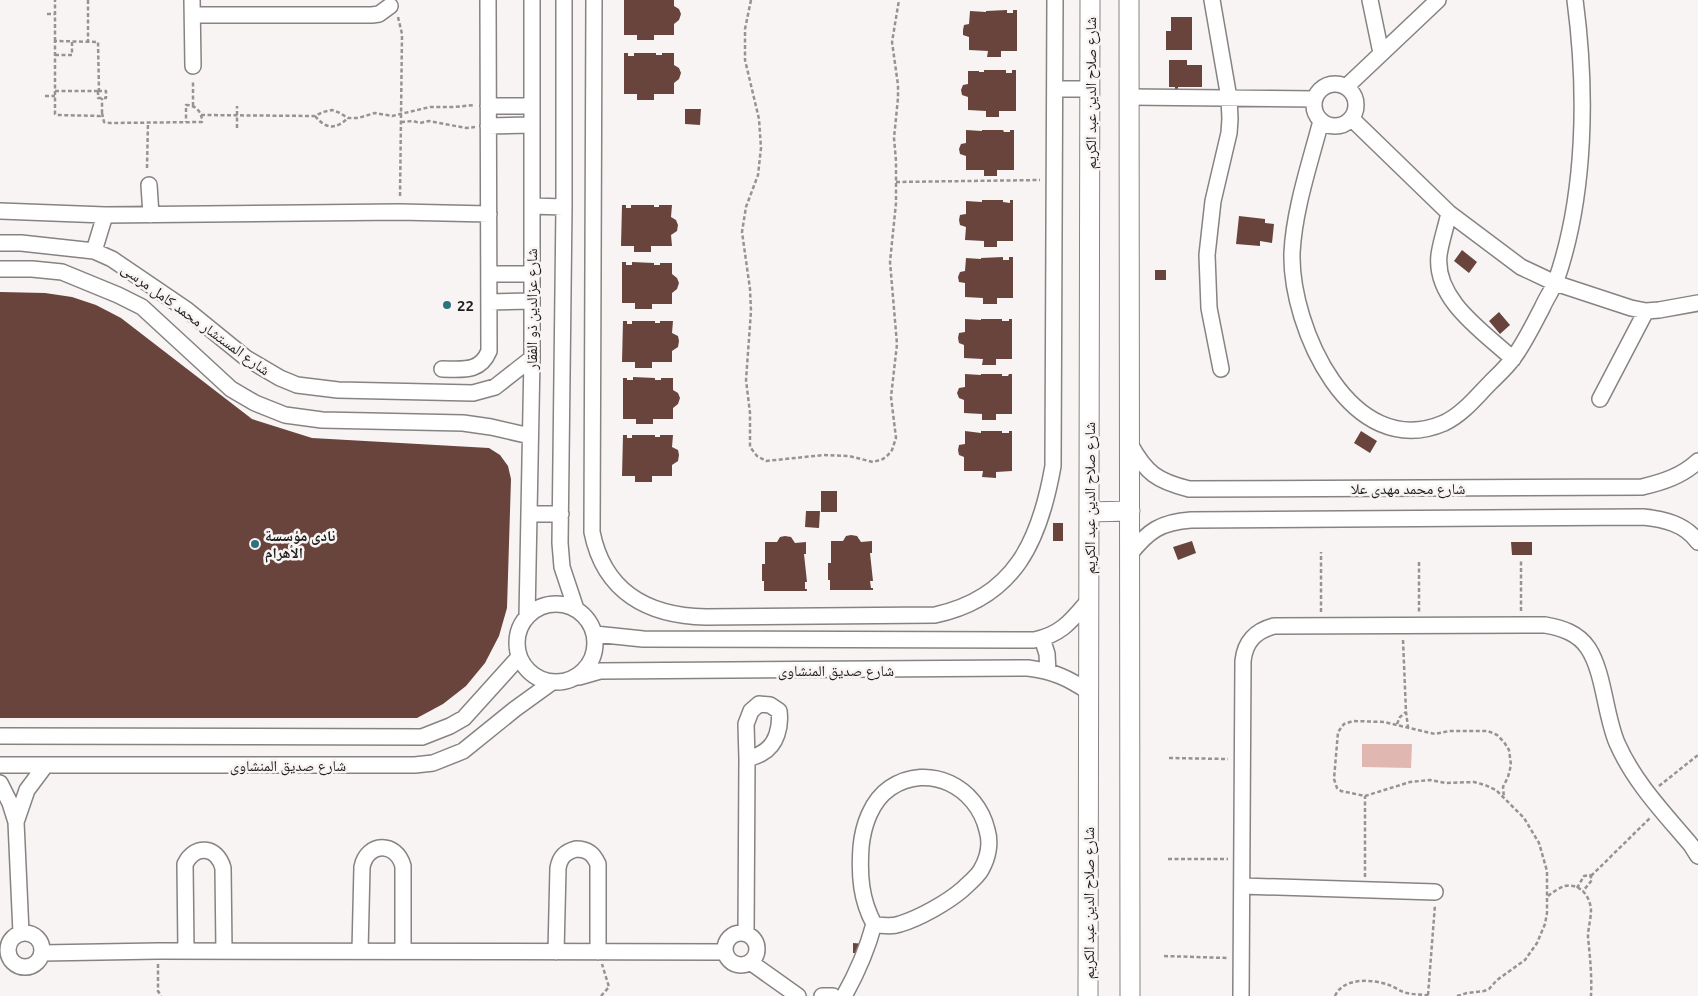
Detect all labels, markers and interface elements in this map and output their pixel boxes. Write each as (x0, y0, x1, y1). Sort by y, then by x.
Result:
street label: شارع صلاح الدين عبد الكريم (1082, 17, 1101, 169)
street label: شارع عزالدين ذو الفقار (523, 248, 542, 371)
street label: شارع المستشار محمد كامل مرسى (117, 260, 274, 380)
place label: 22 (457, 297, 474, 314)
marker: 22 (441, 299, 453, 311)
street label: شارع صلاح الدين عبد الكريم (1081, 422, 1100, 574)
street label: شارع محمد مهدى علا (1351, 480, 1465, 499)
place label: نادى مؤسسة الأهرام (265, 527, 335, 563)
marker: نادى مؤسسة الأهرام (249, 538, 261, 550)
street label: شارع صديق المنشاوى (778, 662, 894, 681)
street label: شارع صديق المنشاوى (230, 757, 346, 776)
street label: شارع صلاح الدين عبد الكريم (1080, 827, 1099, 979)

